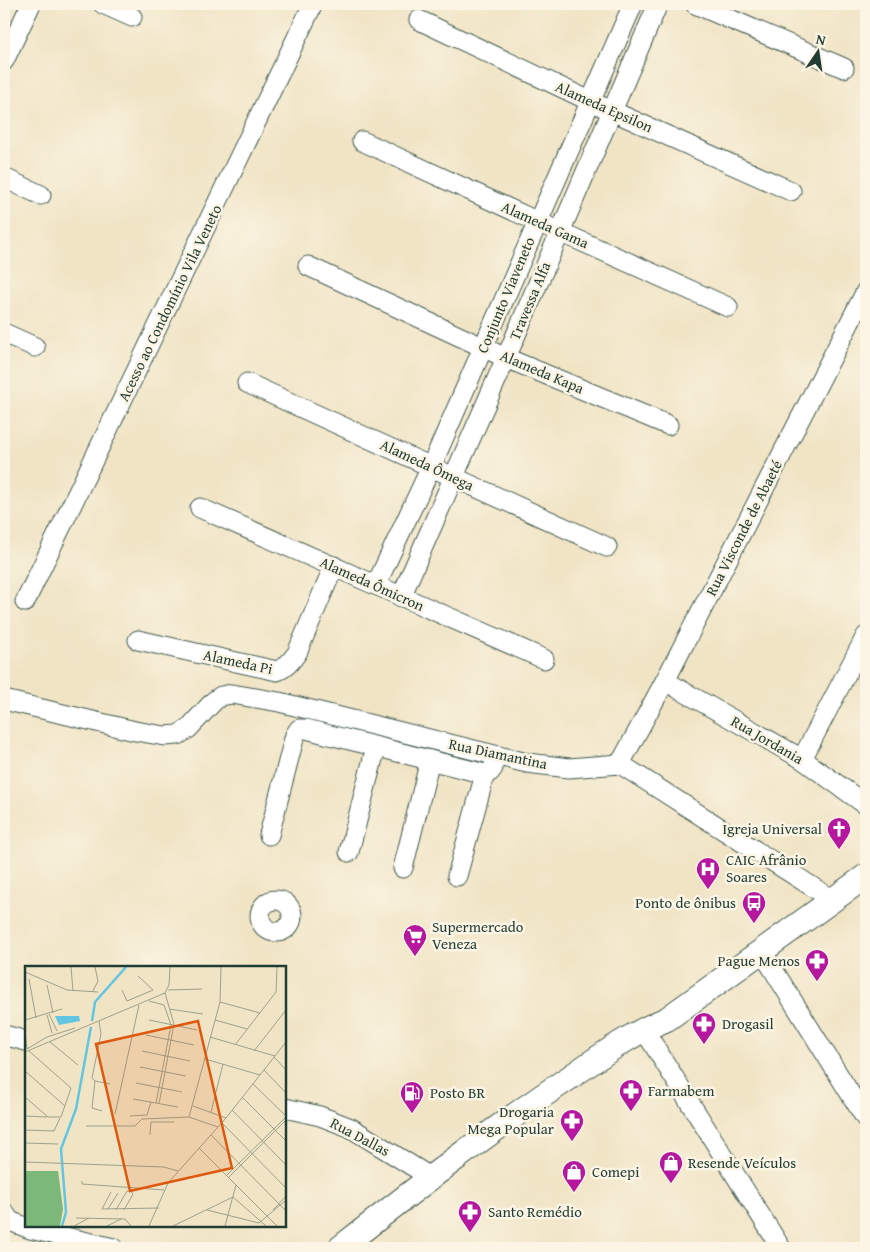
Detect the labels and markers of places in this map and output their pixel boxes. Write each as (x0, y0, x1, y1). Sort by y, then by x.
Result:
church icon: Igreja Universal (826, 816, 852, 850)
place label: Igreja Universal (722, 818, 822, 839)
place label: CAIC Afrânio Soares (726, 849, 807, 887)
hospital icon: CAIC Afrânio Soares (695, 856, 721, 890)
bus stop icon: Ponto de ônibus (741, 890, 767, 924)
place label: Ponto de ônibus (635, 892, 736, 913)
place label: Supermercado Veneza (432, 916, 524, 954)
supermarket icon: Supermercado Veneza (402, 923, 428, 957)
pharmacy icon: Pague Menos (804, 948, 830, 982)
place label: Pague Menos (718, 950, 800, 971)
pharmacy icon: Drogasil (691, 1011, 717, 1045)
place label: Drogasil (722, 1013, 774, 1034)
pharmacy icon: Farmabem (618, 1078, 644, 1112)
fuel station icon: Posto BR (399, 1080, 425, 1114)
place label: Farmabem (648, 1080, 715, 1101)
place label: Posto BR (430, 1082, 485, 1103)
place label: Drogaria Mega Popular (467, 1101, 554, 1139)
pharmacy icon: Drogaria Mega Popular (559, 1108, 585, 1142)
shop icon: Resende Veículos (658, 1150, 684, 1184)
place label: Resende Veículos (688, 1152, 796, 1173)
shop icon: Comepi (561, 1159, 587, 1193)
place label: Comepi (592, 1161, 639, 1182)
pharmacy icon: Santo Remédio (457, 1199, 483, 1233)
place label: Santo Remédio (488, 1201, 582, 1222)

